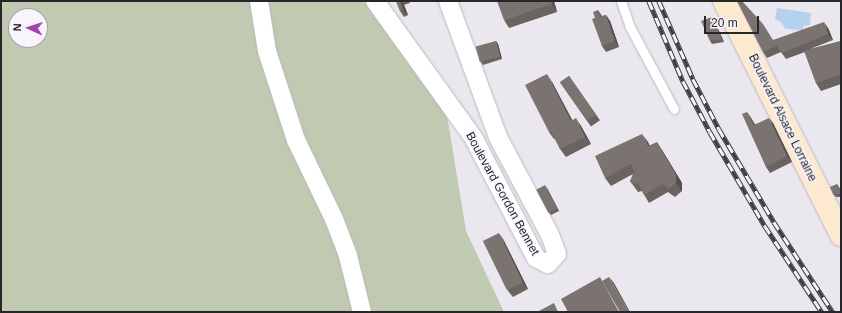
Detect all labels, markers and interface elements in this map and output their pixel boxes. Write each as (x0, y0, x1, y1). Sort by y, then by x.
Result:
north arrow (8, 8, 48, 48)
scale bar (706, 8, 761, 34)
text: 20 m (711, 16, 738, 30)
text: N (11, 23, 23, 32)
street label: Boulevard Alsace Lorraine (745, 52, 819, 184)
street label: Boulevard Gordon Bennet (462, 130, 542, 258)

